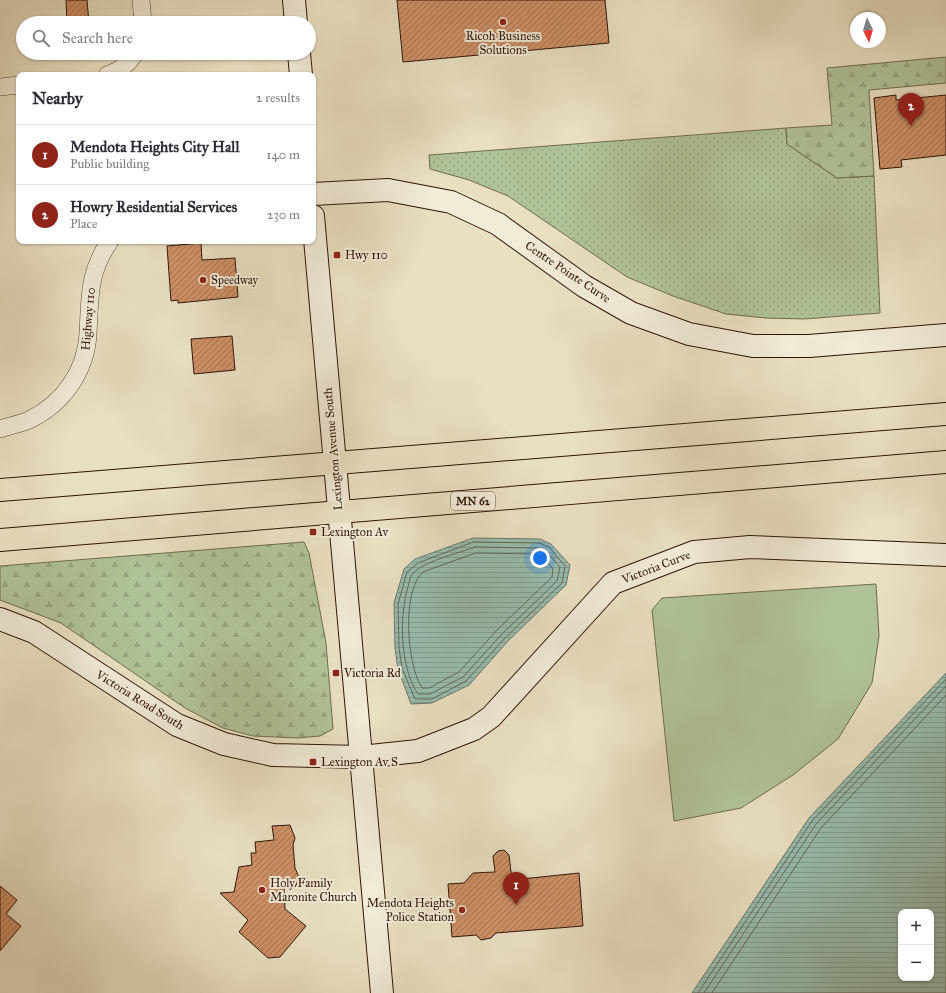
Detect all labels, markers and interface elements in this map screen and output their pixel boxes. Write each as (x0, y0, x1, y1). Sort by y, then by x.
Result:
north arrow (850, 12, 886, 48)
search box (16, 16, 316, 60)
marker: Ricoh Business Solutions (498, 17, 508, 27)
icon: search (30, 27, 52, 49)
text: Search here (62, 29, 133, 47)
place label: Ricoh Business Solutions (466, 29, 540, 57)
text: Nearby (32, 88, 83, 109)
text: 2 results (256, 90, 300, 106)
pin: 2 (898, 93, 924, 126)
text: Mendota Heights City Hall (70, 138, 240, 156)
text: 1 (42, 147, 48, 163)
text: 140 m (266, 147, 300, 163)
text: Public building (70, 156, 149, 172)
text: Howry Residential Services (70, 198, 237, 216)
text: 2 (42, 207, 48, 223)
text: 230 m (267, 207, 300, 223)
text: Place (70, 216, 97, 232)
street label: Centre Pointe Curve (523, 238, 613, 306)
place label: Hwy 110 (345, 248, 388, 262)
marker: Hwy 110 (332, 250, 342, 260)
place label: Speedway (211, 273, 259, 287)
marker: Speedway (198, 275, 208, 285)
street label: Highway 110 (78, 287, 99, 351)
street label: Lexington Avenue South (321, 387, 346, 511)
road number: MN 62 (451, 492, 495, 510)
place label: Lexington Av (321, 525, 390, 540)
marker: Lexington Av (308, 527, 318, 537)
your location (530, 548, 550, 568)
street label: Victoria Curve (619, 548, 692, 587)
place label: Victoria Rd (343, 666, 401, 680)
street label: Victoria Road South (93, 667, 187, 733)
marker: Victoria Rd (331, 668, 341, 678)
place label: Lexington Av S (321, 755, 398, 770)
marker: Lexington Av S (308, 757, 318, 767)
pin: 1 (503, 872, 529, 905)
place label: Holy Family Maronite Church (270, 876, 357, 904)
marker: Holy Family Maronite Church (257, 885, 267, 895)
place label: Mendota Heights Police Station (367, 896, 454, 924)
marker: Mendota Heights Police Station (457, 905, 467, 915)
map controls (898, 909, 934, 981)
button: + (898, 909, 934, 945)
button: − (898, 945, 934, 981)

